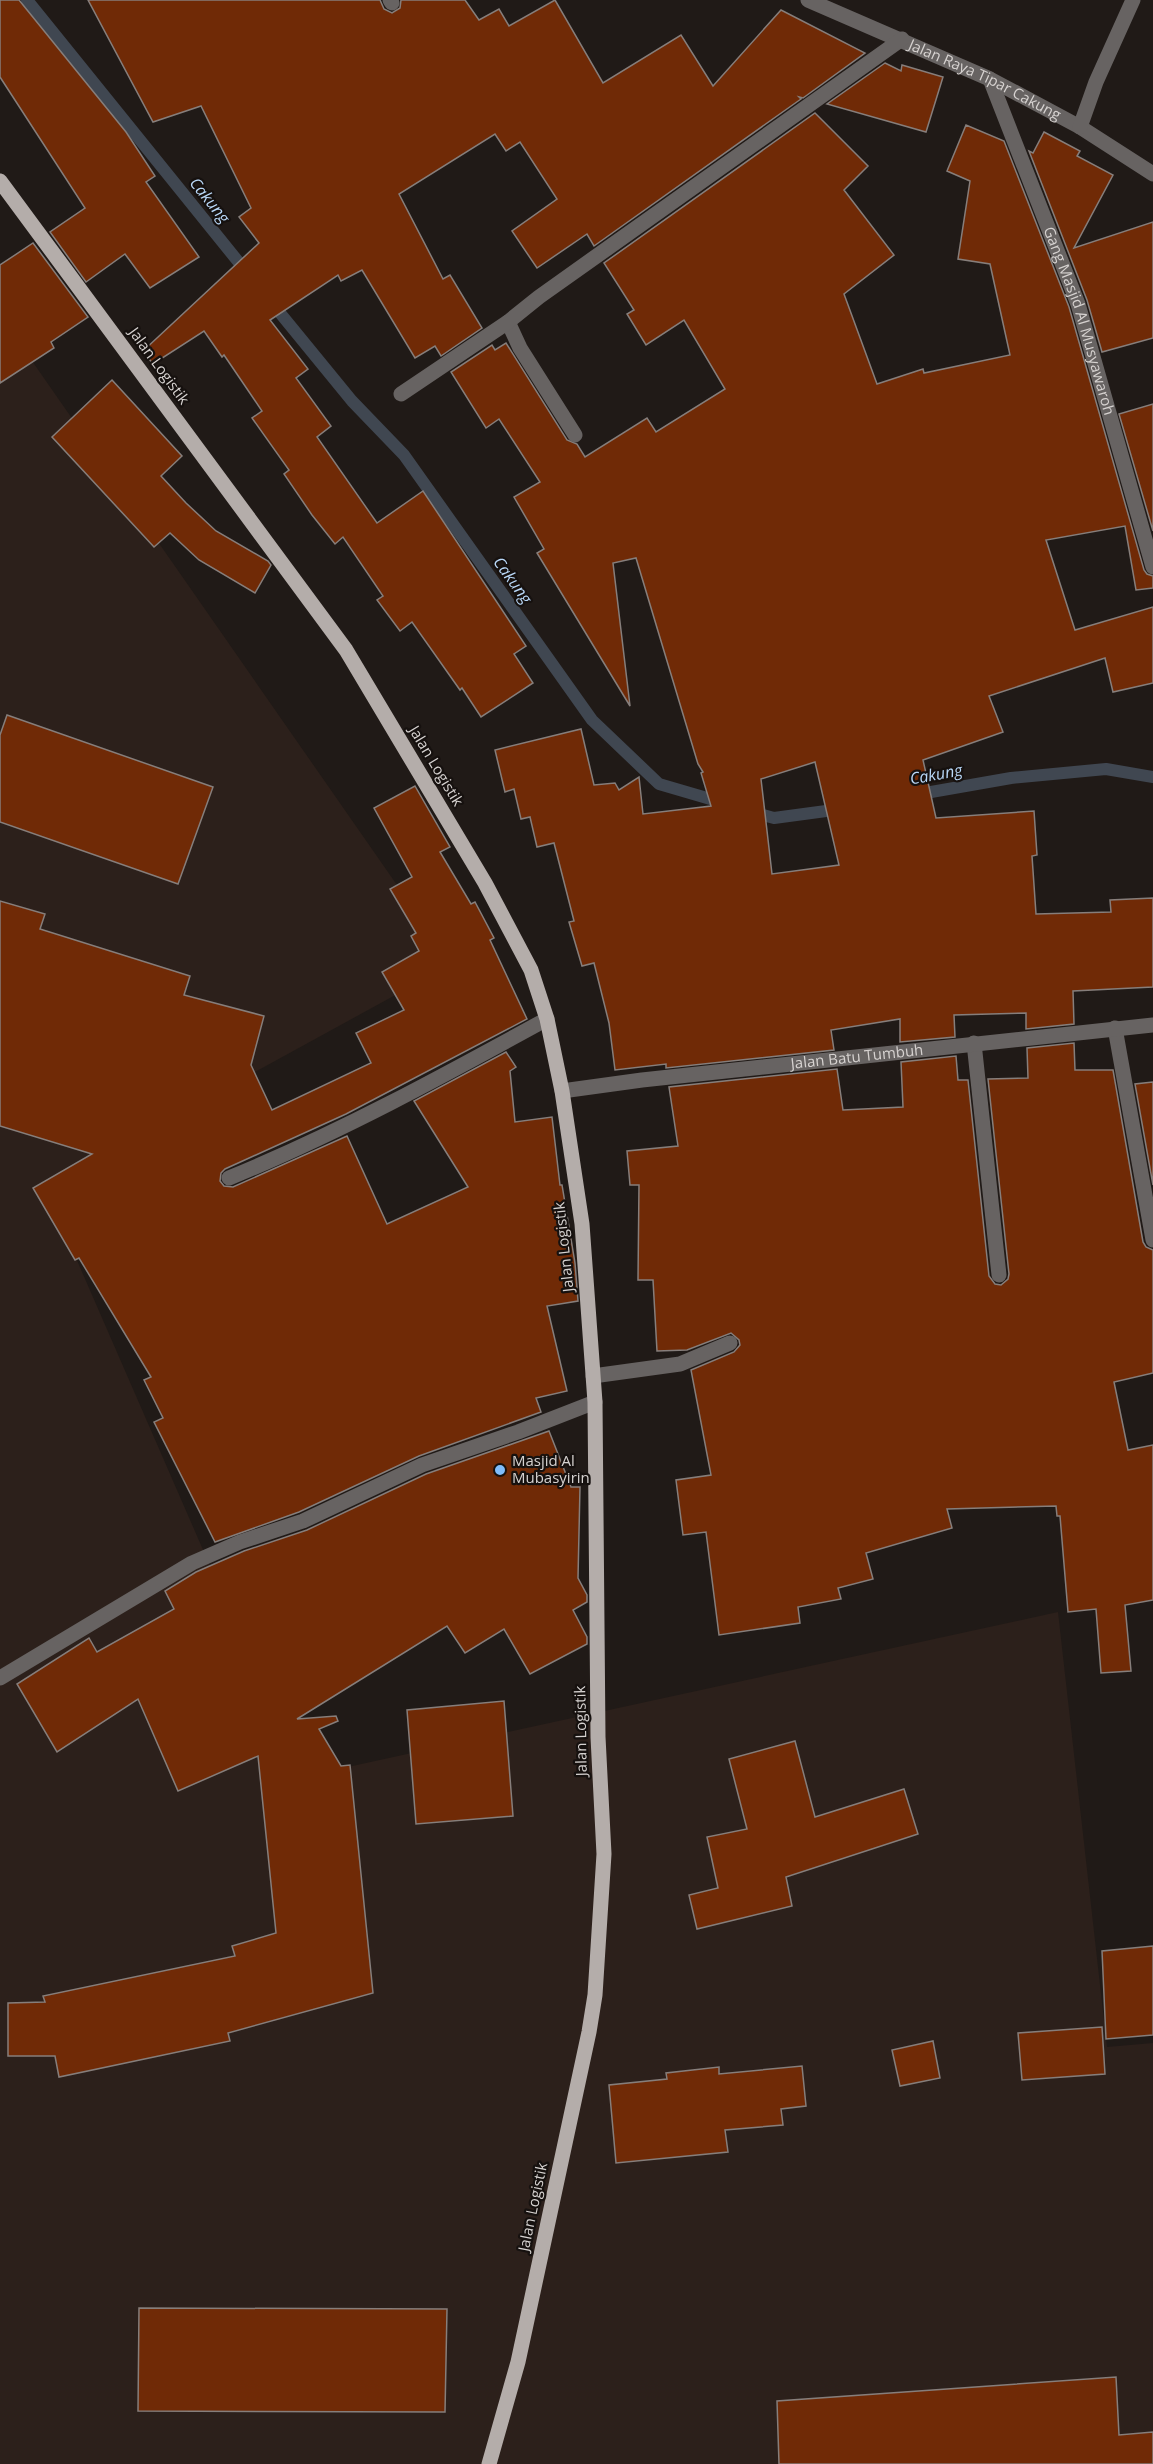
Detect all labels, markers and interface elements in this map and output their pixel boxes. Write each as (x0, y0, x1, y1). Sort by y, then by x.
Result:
street label: Jalan Raya Tipar Cakung (904, 33, 1065, 124)
water label: Cakung (185, 172, 236, 228)
street label: Gang Masjid Al Musyawaroh (1040, 223, 1120, 417)
street label: Jalan Logistik (124, 321, 195, 408)
water label: Cakung (489, 552, 538, 608)
street label: Jalan Logistik (404, 720, 469, 810)
water label: Cakung (908, 758, 965, 789)
street label: Jalan Batu Tumbuh (788, 1039, 924, 1073)
street label: Jalan Logistik (548, 1201, 578, 1295)
place label: Masjid Al Mubasyirin (512, 1450, 590, 1487)
marker: Masjid Al Mubasyirin (493, 1463, 507, 1477)
street label: Jalan Logistik (569, 1685, 591, 1778)
street label: Jalan Logistik (512, 2160, 551, 2255)

